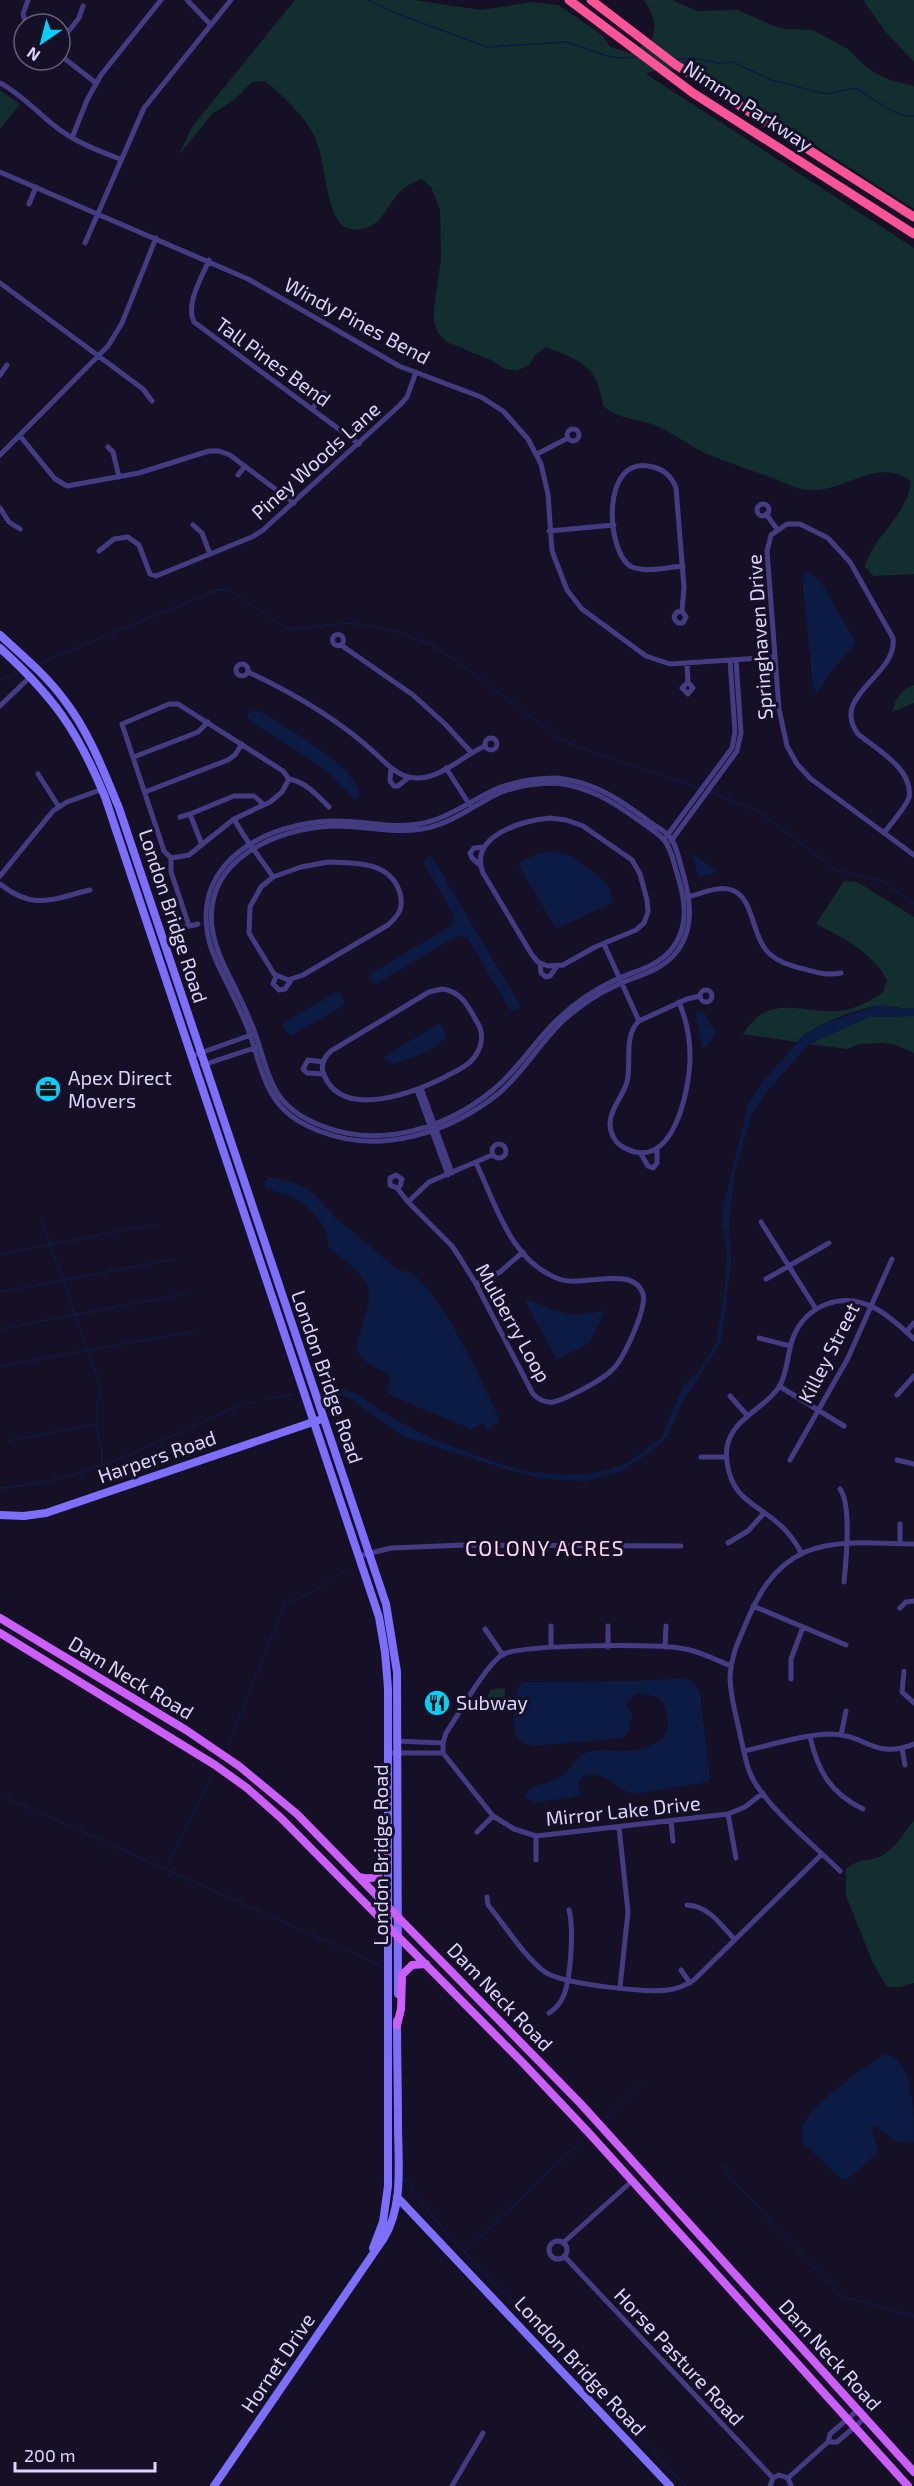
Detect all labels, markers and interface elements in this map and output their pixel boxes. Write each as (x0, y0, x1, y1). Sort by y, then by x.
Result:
north arrow (12, 12, 72, 72)
text: N (23, 44, 43, 66)
street label: Nimmo Parkway (680, 55, 818, 156)
street label: Windy Pines Bend (281, 272, 434, 369)
street label: Tall Pines Bend (211, 311, 336, 411)
street label: Piney Woods Lane (246, 396, 384, 524)
street label: Springhaven Drive (741, 553, 777, 721)
street label: London Bridge Road (135, 826, 213, 1006)
place label: Apex Direct Movers (68, 1065, 172, 1112)
office icon: Apex Direct Movers (33, 1074, 63, 1104)
street label: Mulberry Loop (471, 1259, 556, 1386)
street label: London Bridge Road (287, 1287, 369, 1466)
street label: Killey Street (793, 1298, 864, 1407)
street label: Harpers Road (94, 1425, 219, 1487)
district label: COLONY ACRES (465, 1535, 625, 1560)
street label: Dam Neck Road (65, 1630, 198, 1724)
restaurant icon: Subway (422, 1688, 452, 1718)
place label: Subway (456, 1690, 528, 1714)
street label: London Bridge Road (368, 1764, 392, 1946)
street label: Mirror Lake Drive (544, 1790, 701, 1830)
street label: Dam Neck Road (443, 1937, 558, 2055)
street label: Horse Pasture Road (610, 2283, 750, 2430)
street label: London Bridge Road (510, 2291, 651, 2440)
street label: Dam Neck Road (775, 2294, 887, 2415)
street label: Hornet Drive (235, 2308, 319, 2417)
scale bar (15, 2435, 154, 2473)
text: 200 m (24, 2444, 76, 2466)

